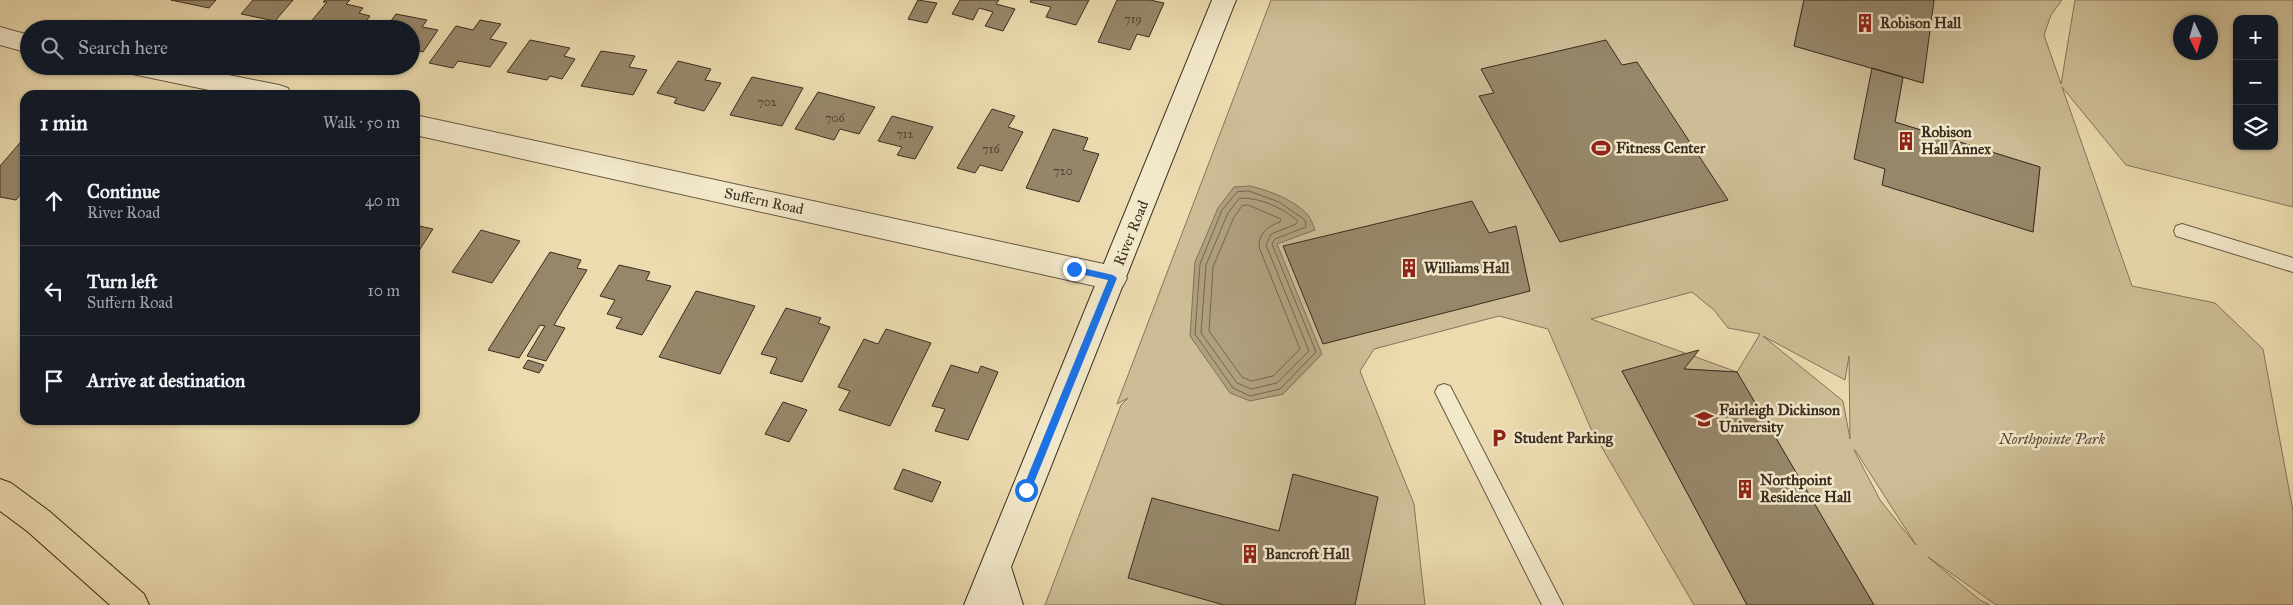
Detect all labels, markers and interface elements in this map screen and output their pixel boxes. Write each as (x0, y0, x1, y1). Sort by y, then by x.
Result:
house number: 719 (1124, 12, 1142, 26)
building icon: Robison Hall (1854, 12, 1876, 34)
place label: Robison Hall (1880, 14, 1962, 32)
north arrow (2173, 15, 2218, 60)
map controls (2233, 15, 2278, 150)
button: + (2233, 15, 2278, 60)
search box (20, 20, 420, 75)
icon: search (38, 34, 66, 62)
text: Search here (78, 36, 168, 59)
button: − (2233, 60, 2278, 105)
house number: 702 (757, 95, 777, 109)
button: layers (2233, 105, 2278, 150)
text: 1 min (40, 110, 88, 136)
house number: 706 (825, 111, 846, 125)
text: Walk · 50 m (323, 113, 400, 132)
place label: Robison Hall Annex (1921, 123, 1991, 158)
house number: 712 (896, 127, 914, 141)
building icon: Robison Hall Annex (1895, 130, 1917, 152)
sports icon: Fitness Center (1590, 137, 1612, 159)
place label: Fitness Center (1616, 139, 1706, 157)
house number: 716 (982, 142, 1000, 156)
house number: 720 (1053, 164, 1073, 178)
text: Continue (87, 180, 160, 203)
street label: Suffern Road (723, 184, 806, 218)
icon: ahead (40, 187, 68, 215)
text: 40 m (365, 191, 400, 210)
street label: River Road (1110, 197, 1152, 268)
text: River Road (87, 203, 160, 222)
building icon: Williams Hall (1398, 257, 1420, 279)
route end (1063, 258, 1086, 281)
place label: Williams Hall (1424, 259, 1511, 277)
text: Turn left (87, 270, 157, 293)
icon: left (40, 277, 68, 305)
text: 10 m (368, 281, 400, 300)
text: Suffern Road (87, 293, 173, 312)
icon: arrive (40, 367, 68, 395)
text: Arrive at destination (87, 369, 245, 392)
place label: Fairleigh Dickinson University (1719, 401, 1841, 437)
school or university icon: Fairleigh Dickinson University (1693, 408, 1715, 430)
parking icon: Student Parking (1488, 427, 1510, 449)
place label: Student Parking (1514, 429, 1614, 448)
park label: Northpointe Park (1998, 430, 2105, 449)
place label: Northpoint Residence Hall (1760, 471, 1852, 506)
building icon: Northpoint Residence Hall (1734, 478, 1756, 500)
route start (1015, 479, 1038, 502)
building icon: Bancroft Hall (1239, 543, 1261, 565)
place label: Bancroft Hall (1265, 545, 1351, 563)

